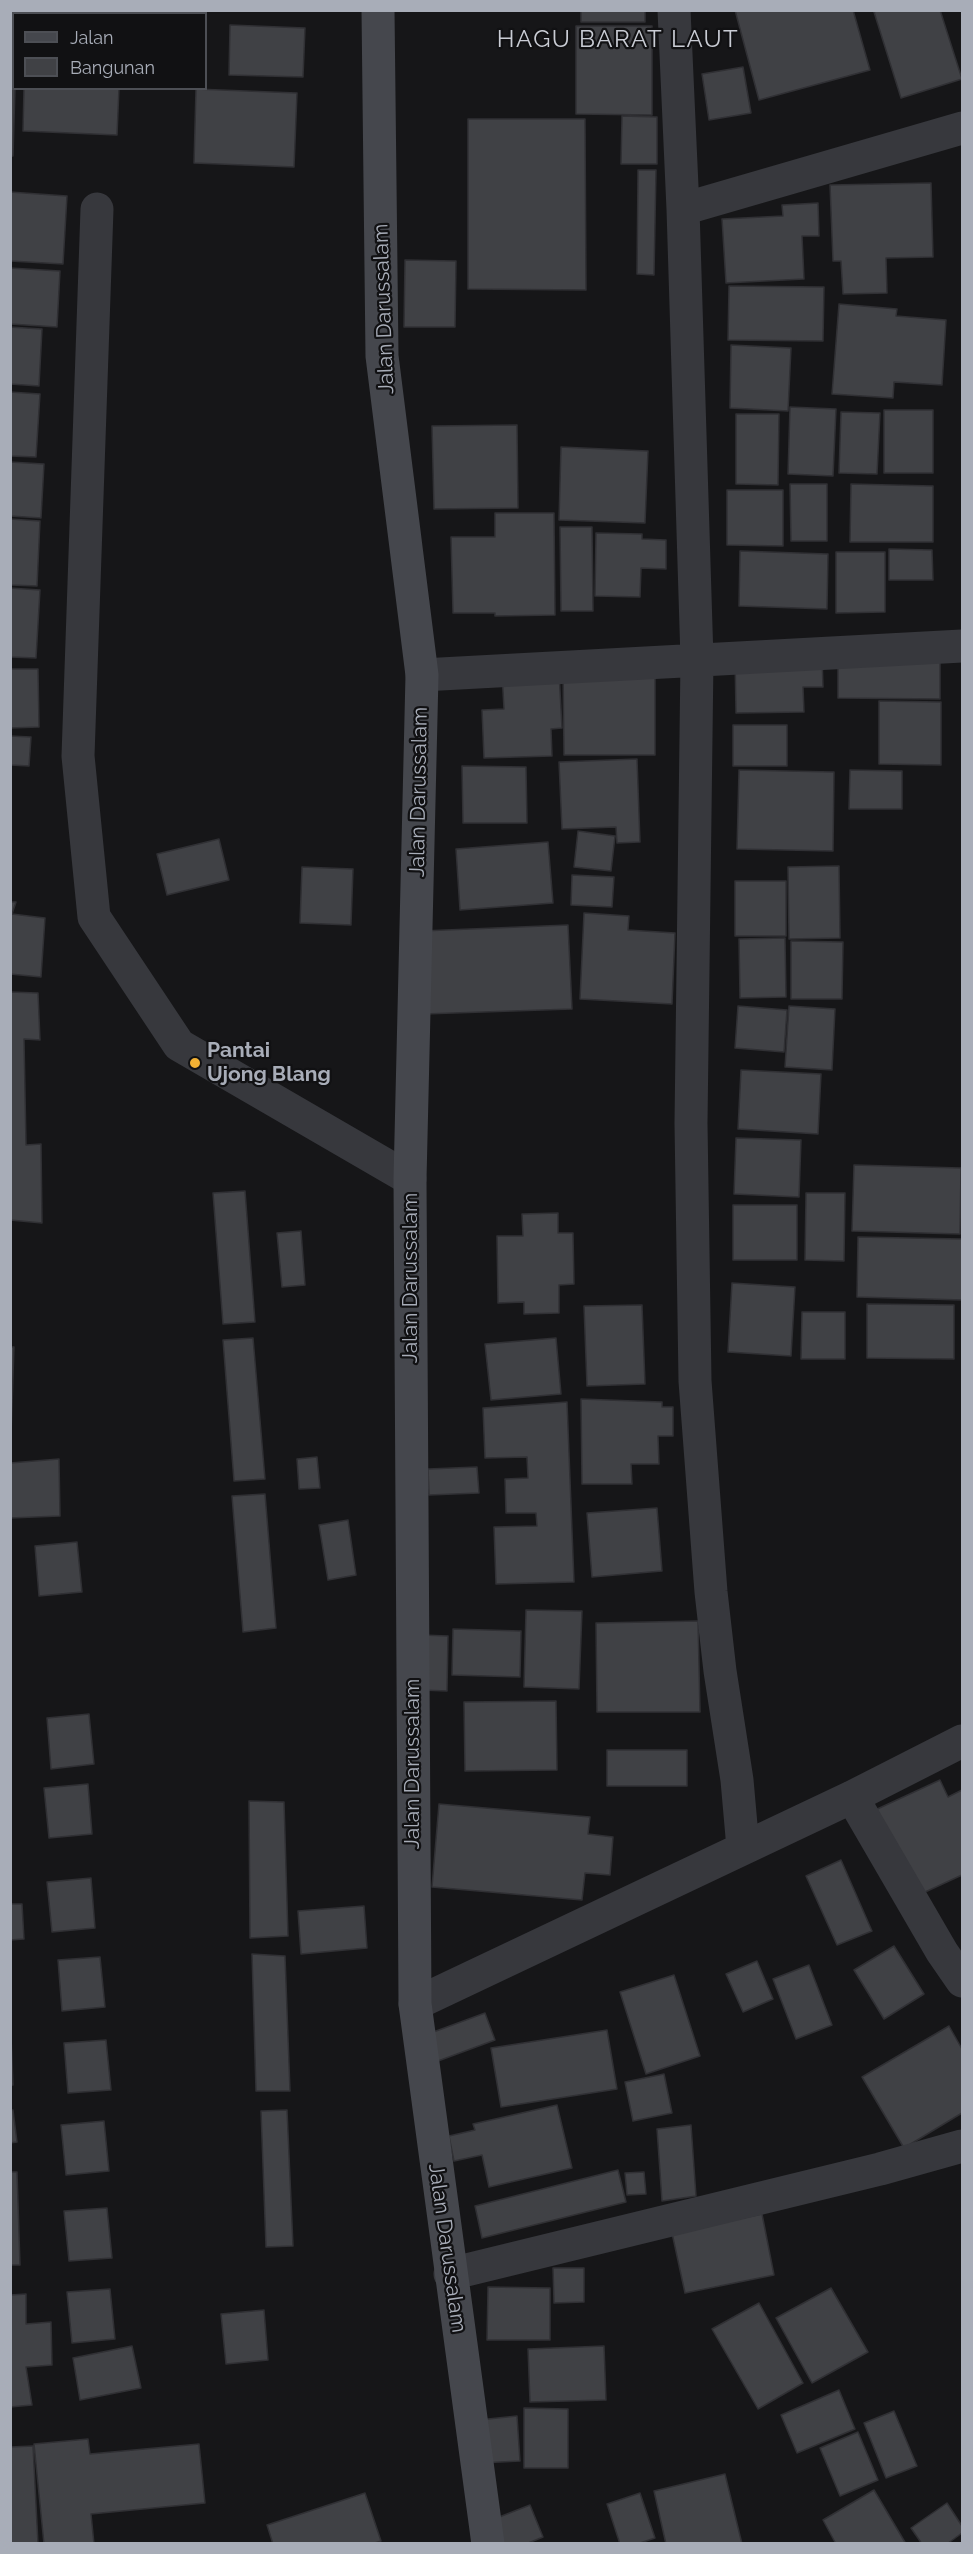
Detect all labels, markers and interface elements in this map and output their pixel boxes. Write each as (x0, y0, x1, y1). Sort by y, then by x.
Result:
legend (12, 12, 207, 90)
district label: HAGU BARAT LAUT (497, 26, 739, 54)
text: Jalan (70, 27, 114, 48)
text: Bangunan (70, 57, 155, 78)
street label: Jalan Darussalam (368, 223, 400, 395)
street label: Jalan Darussalam (405, 707, 433, 877)
place label: Pantai Ujong Blang (207, 1038, 331, 1088)
marker: Pantai Ujong Blang (188, 1056, 202, 1070)
street label: Jalan Darussalam (398, 1193, 424, 1363)
street label: Jalan Darussalam (400, 1679, 426, 1849)
street label: Jalan Darussalam (423, 2162, 471, 2334)

